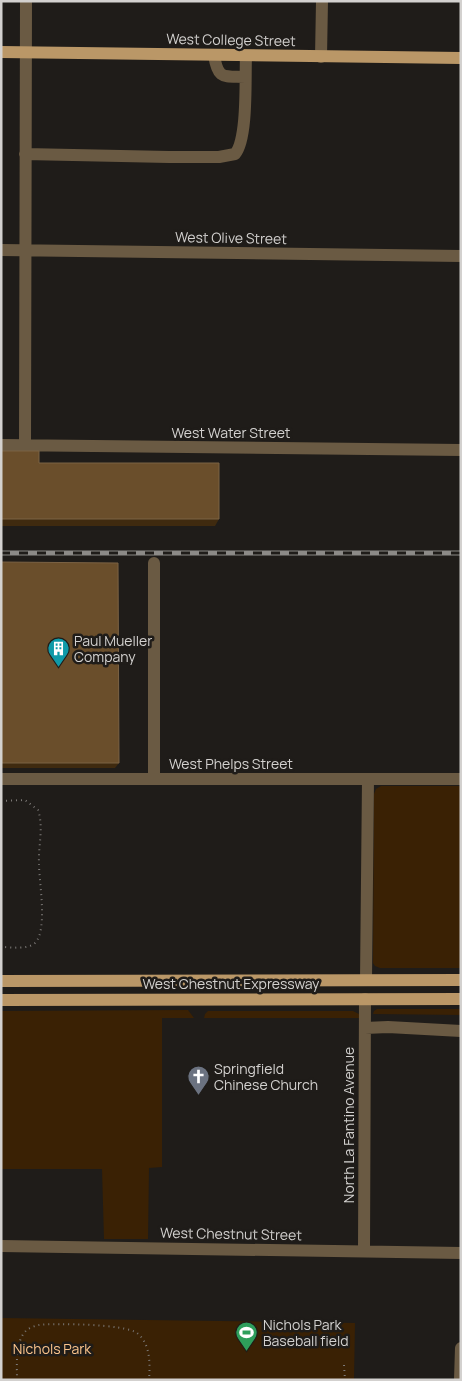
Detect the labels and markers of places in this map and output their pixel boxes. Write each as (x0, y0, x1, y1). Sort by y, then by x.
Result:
place label: Paul Mueller Company (74, 631, 152, 666)
building icon: Paul Mueller Company (46, 637, 70, 668)
place label: Springfield Chinese Church (214, 1059, 318, 1094)
church icon: Springfield Chinese Church (186, 1065, 210, 1096)
place label: Nichols Park Baseball field (263, 1315, 348, 1350)
sports icon: Nichols Park Baseball field (235, 1321, 259, 1352)

